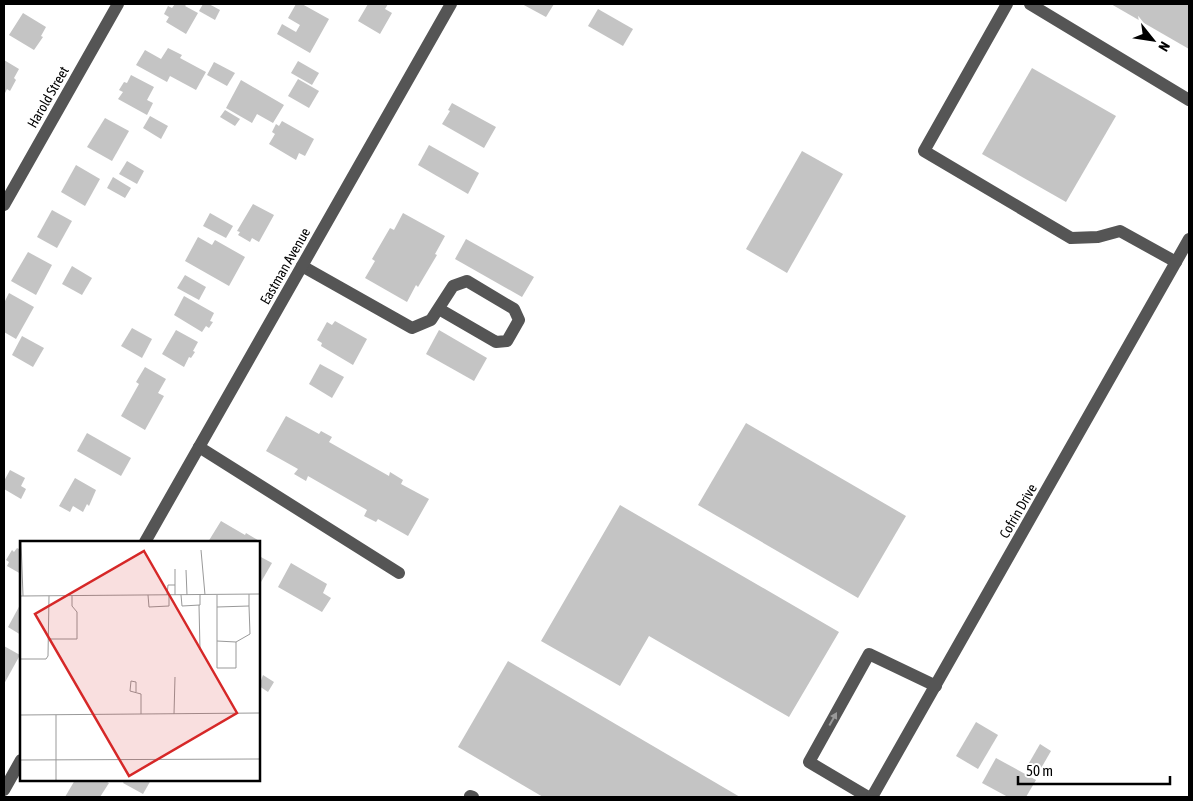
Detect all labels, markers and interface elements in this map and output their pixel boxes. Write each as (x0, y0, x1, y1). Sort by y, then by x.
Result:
north arrow (1128, 15, 1178, 65)
text: N (1155, 39, 1173, 54)
street label: Harold Street (24, 63, 72, 131)
street label: Eastman Avenue (257, 225, 313, 307)
street label: Cofrin Drive (996, 481, 1040, 541)
inset map (20, 541, 260, 781)
one-way arrow (829, 712, 837, 727)
scale bar (1018, 754, 1170, 786)
text: 50 m (1026, 762, 1053, 779)

